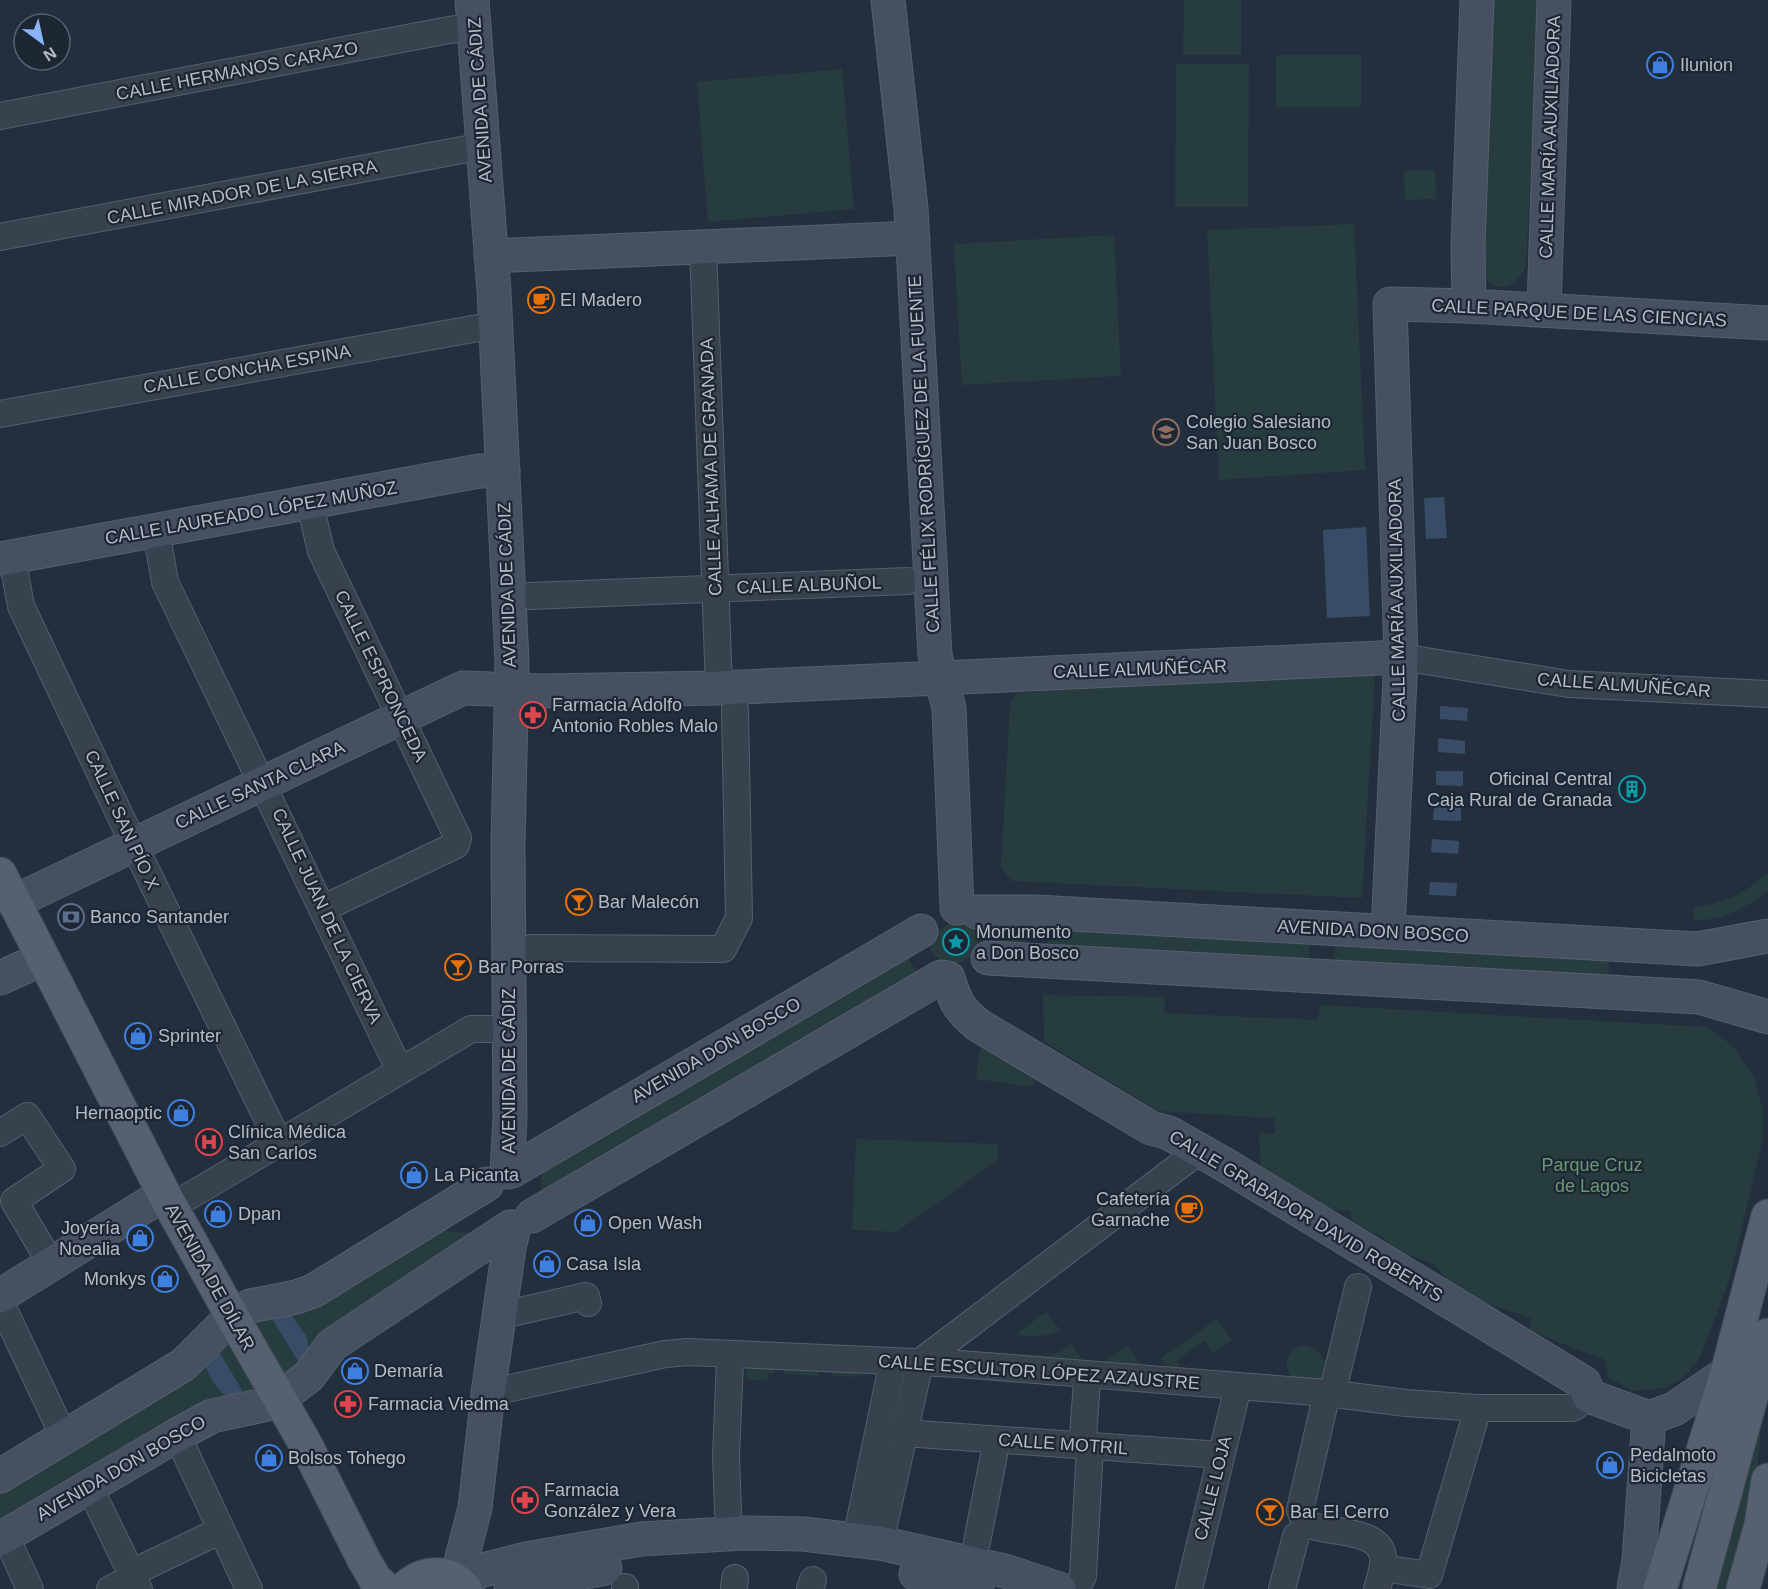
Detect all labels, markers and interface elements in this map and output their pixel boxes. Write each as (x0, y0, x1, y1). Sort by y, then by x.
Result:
north arrow (12, 12, 72, 72)
street label: CALLE MARÍA AUXILIADORA (1536, 15, 1564, 259)
street label: AVENIDA DE CÁDIZ (464, 17, 496, 183)
street label: CALLE HERMANOS CARAZO (114, 38, 360, 104)
text: N (40, 44, 59, 64)
shop icon: Ilunion (1645, 50, 1675, 80)
place label: Ilunion (1680, 55, 1733, 75)
street label: CALLE MIRADOR DE LA SIERRA (105, 156, 379, 228)
street label: CALLE FÉLIX RODRÍGUEZ DE LA FUENTE (905, 275, 943, 633)
cafe icon: El Madero (526, 285, 556, 315)
place label: El Madero (560, 290, 642, 310)
street label: CALLE PARQUE DE LAS CIENCIAS (1431, 295, 1727, 331)
street label: CALLE ALHAMA DE GRANADA (697, 338, 725, 596)
street label: CALLE CONCHA ESPINA (142, 341, 352, 397)
place label: Colegio Salesiano San Juan Bosco (1186, 412, 1331, 453)
school or university icon: Colegio Salesiano San Juan Bosco (1151, 417, 1181, 447)
street label: CALLE LAUREADO LÓPEZ MUÑOZ (103, 476, 399, 549)
street label: CALLE MARÍA AUXILIADORA (1385, 478, 1409, 722)
street label: AVENIDA DE CÁDIZ (494, 502, 520, 668)
street label: CALLE ALBUÑOL (736, 571, 882, 598)
street label: CALLE ESPRONCEDA (331, 587, 431, 765)
street label: CALLE ALMUÑÉCAR (1053, 655, 1227, 682)
street label: CALLE ALMUÑÉCAR (1536, 668, 1712, 701)
place label: Farmacia Adolfo Antonio Robles Malo (552, 695, 718, 736)
pharmacy icon: Farmacia Adolfo Antonio Robles Malo (518, 700, 548, 730)
street label: CALLE SANTA CLARA (172, 737, 348, 833)
street label: CALLE SAN PÍO X (81, 747, 163, 893)
place label: Oficinal Central Caja Rural de Granada (1427, 769, 1613, 810)
building icon: Oficinal Central Caja Rural de Granada (1617, 774, 1647, 804)
street label: CALLE JUAN DE LA CIERVA (268, 805, 386, 1027)
bar icon: Bar Malecón (564, 887, 594, 917)
place label: Bar Malecón (598, 892, 699, 912)
bank icon: Banco Santander (56, 902, 86, 932)
place label: Banco Santander (90, 907, 229, 927)
street label: AVENIDA DON BOSCO (1277, 916, 1469, 946)
place label: Monumento a Don Bosco (976, 922, 1079, 963)
place icon: Monumento a Don Bosco (941, 927, 971, 957)
bar icon: Bar Porras (443, 952, 473, 982)
place label: Bar Porras (478, 957, 564, 977)
street label: AVENIDA DE CÁDIZ (499, 988, 519, 1154)
street label: AVENIDA DON BOSCO (628, 993, 804, 1107)
shop icon: Sprinter (123, 1021, 153, 1051)
place label: Sprinter (158, 1026, 221, 1046)
shop icon: Hernaoptic (166, 1098, 196, 1128)
place label: Hernaoptic (75, 1103, 162, 1123)
place label: Clínica Médica San Carlos (228, 1122, 347, 1163)
street label: CALLE GRABADOR DAVID ROBERTS (1166, 1126, 1446, 1306)
hospital icon: Clínica Médica San Carlos (194, 1127, 224, 1157)
park label: Parque Cruz de Lagos (1541, 1155, 1643, 1196)
shop icon: La Picanta (399, 1160, 429, 1190)
place label: La Picanta (434, 1165, 520, 1185)
place label: Cafetería Garnache (1091, 1189, 1171, 1230)
cafe icon: Cafetería Garnache (1174, 1194, 1204, 1224)
shop icon: Dpan (203, 1199, 233, 1229)
street label: AVENIDA DE DÍLAR (161, 1200, 259, 1354)
place label: Dpan (238, 1204, 281, 1224)
shop icon: Open Wash (573, 1208, 603, 1238)
place label: Open Wash (608, 1213, 702, 1233)
place label: Joyería Noealia (59, 1218, 121, 1259)
shop icon: Joyería Noealia (125, 1223, 155, 1253)
shop icon: Casa Isla (532, 1249, 562, 1279)
place label: Casa Isla (566, 1254, 642, 1274)
shop icon: Monkys (150, 1264, 180, 1294)
place label: Monkys (84, 1269, 146, 1289)
street label: CALLE ESCULTOR LÓPEZ AZAUSTRE (877, 1350, 1201, 1393)
shop icon: Demaría (340, 1356, 370, 1386)
place label: Demaría (374, 1361, 444, 1381)
pharmacy icon: Farmacia Viedma (333, 1389, 363, 1419)
place label: Farmacia Viedma (368, 1394, 510, 1414)
street label: AVENIDA DON BOSCO (33, 1411, 209, 1525)
street label: CALLE MOTRIL (997, 1429, 1129, 1459)
street label: CALLE LOJA (1190, 1434, 1236, 1542)
shop icon: Bolsos Tohego (254, 1443, 284, 1473)
place label: Pedalmoto Bicicletas (1630, 1445, 1716, 1486)
place label: Bolsos Tohego (288, 1448, 406, 1468)
shop icon: Pedalmoto Bicicletas (1595, 1450, 1625, 1480)
place label: Farmacia González y Vera (544, 1480, 677, 1521)
pharmacy icon: Farmacia González y Vera (510, 1485, 540, 1515)
bar icon: Bar El Cerro (1255, 1497, 1285, 1527)
place label: Bar El Cerro (1290, 1502, 1389, 1522)

